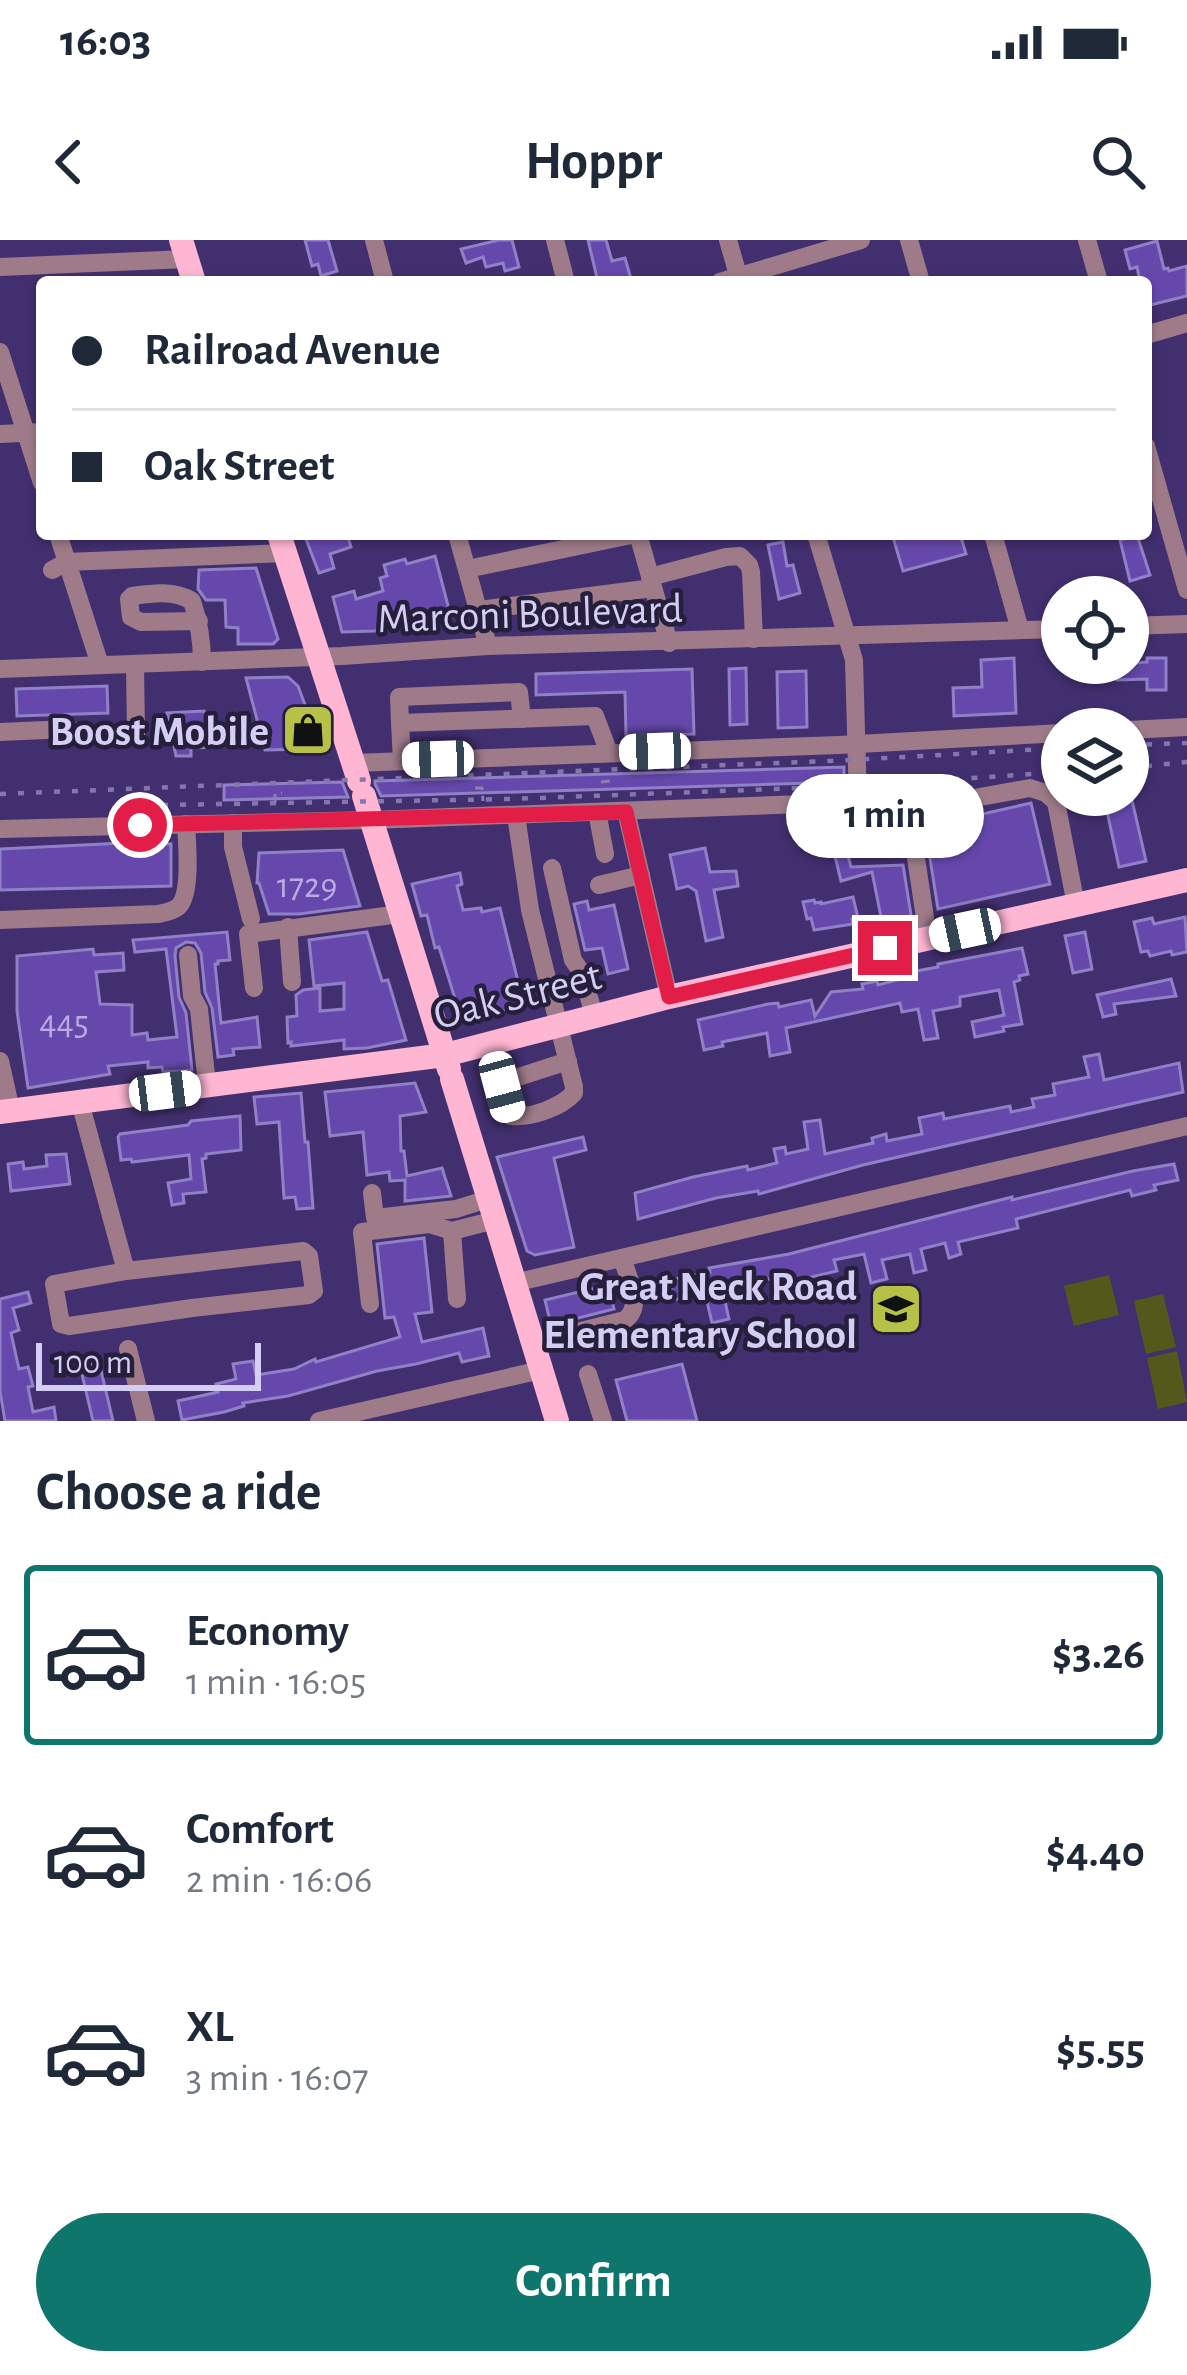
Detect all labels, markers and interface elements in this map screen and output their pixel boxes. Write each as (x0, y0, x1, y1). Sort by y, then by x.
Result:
text: 16:03 (60, 19, 151, 64)
icon: back (36, 129, 102, 195)
icon: search (1085, 129, 1151, 195)
text: Hoppr (525, 135, 662, 189)
text: Railroad Avenue (144, 328, 440, 373)
text: Oak Street (144, 444, 334, 489)
map controls (1041, 576, 1149, 816)
button: locate (1041, 576, 1149, 684)
street label: Marconi Boulevard (377, 588, 684, 640)
shop icon: Boost Mobile (280, 702, 336, 758)
button: layers (1041, 708, 1149, 816)
place label: Boost Mobile (49, 711, 269, 753)
car (618, 732, 692, 770)
car (401, 740, 475, 778)
callout: 1 min (786, 774, 984, 858)
text: 1 min (844, 796, 926, 835)
route start (113, 798, 167, 852)
house number: 1729 (277, 868, 337, 904)
car (926, 905, 1004, 955)
route end (858, 921, 912, 975)
street label: Oak Street (429, 955, 606, 1037)
house number: 445 (39, 1005, 89, 1041)
car (475, 1048, 529, 1126)
car (127, 1069, 203, 1113)
place label: Great Neck Road Elementary School (543, 1266, 857, 1356)
school or university icon: Great Neck Road Elementary School (868, 1281, 924, 1337)
scale bar (36, 1337, 261, 1390)
text: 100 m (54, 1347, 132, 1380)
text: Choose a ride (36, 1466, 322, 1520)
icon: car (42, 1601, 150, 1709)
text: Economy (186, 1609, 349, 1654)
text: $3.26 (1052, 1632, 1145, 1677)
text: 1 min · 16:05 (186, 1663, 366, 1702)
icon: car (42, 1799, 150, 1907)
text: Comfort (186, 1807, 334, 1852)
text: $4.40 (1046, 1830, 1145, 1875)
text: 2 min · 16:06 (186, 1861, 372, 1900)
icon: car (42, 1997, 150, 2105)
text: XL (186, 2005, 234, 2050)
text: $5.55 (1056, 2028, 1145, 2073)
text: 3 min · 16:07 (186, 2059, 369, 2098)
button: Confirm (36, 2213, 1151, 2351)

